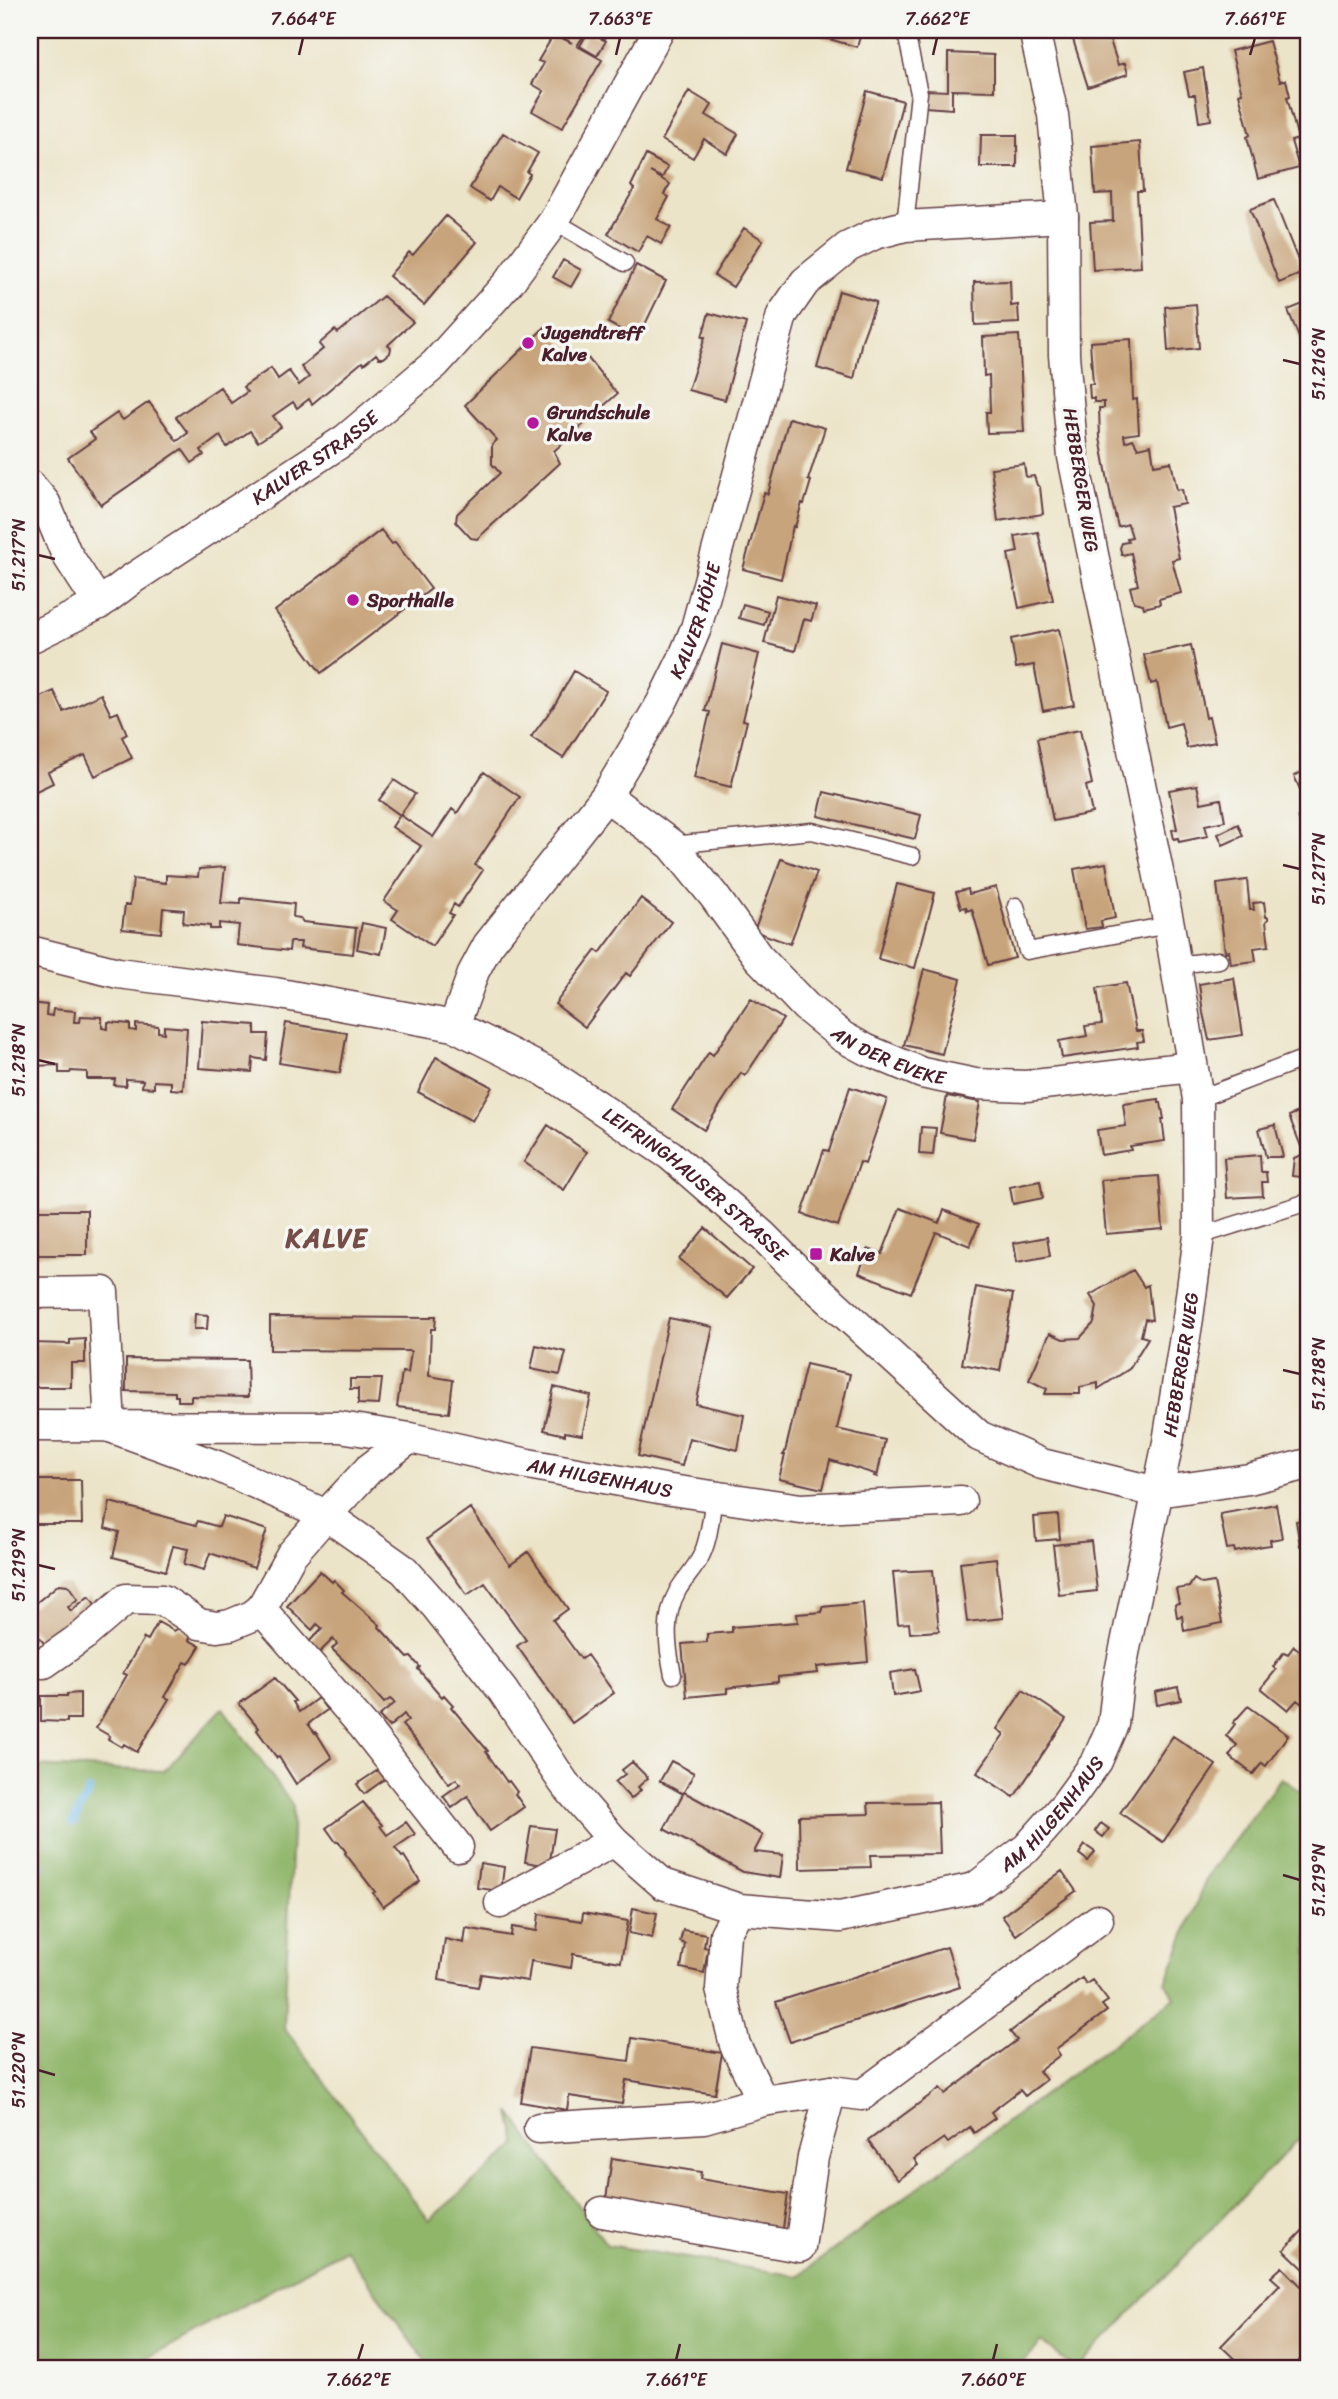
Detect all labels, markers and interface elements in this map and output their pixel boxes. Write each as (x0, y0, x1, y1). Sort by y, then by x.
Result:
text: 7.664°E (270, 3, 337, 35)
text: 7.663°E (588, 3, 653, 35)
text: 7.662°E (905, 3, 970, 35)
text: 7.661°E (1224, 3, 1287, 35)
place label: Jugendtreff Kalve (541, 316, 646, 371)
text: 51.216°N (1303, 327, 1335, 400)
marker: Jugendtreff Kalve (520, 335, 536, 351)
place label: Grundschule Kalve (546, 396, 651, 451)
street label: KALVER STRASSE (244, 401, 387, 513)
street label: HEBBERGER WEG (1053, 405, 1109, 555)
marker: Grundschule Kalve (525, 415, 541, 431)
text: 51.217°N (3, 518, 35, 591)
street label: KALVER HÖHE (659, 557, 730, 684)
place label: Sporthalle (366, 584, 454, 617)
marker: Sporthalle (345, 592, 361, 608)
text: 51.217°N (1303, 832, 1335, 905)
street label: AN DER EVEKE (823, 1016, 950, 1094)
text: 51.218°N (3, 1023, 35, 1097)
street label: LEIFRINGHAUSER STRASSE (596, 1098, 797, 1270)
district label: KALVE (285, 1215, 369, 1261)
place label: Kalve (829, 1238, 875, 1271)
marker: Kalve (808, 1246, 824, 1262)
street label: HEBBERGER WEG (1153, 1290, 1208, 1439)
text: 51.218°N (1303, 1337, 1335, 1411)
street label: AM HILGENHAUS (524, 1448, 675, 1507)
text: 51.219°N (3, 1528, 35, 1602)
street label: AM HILGENHAUS (991, 1748, 1113, 1881)
text: 51.219°N (1303, 1843, 1335, 1917)
text: 51.220°N (3, 2031, 35, 2108)
text: 7.662°E (326, 2364, 391, 2396)
text: 7.661°E (645, 2364, 708, 2396)
text: 7.660°E (960, 2364, 1027, 2396)

